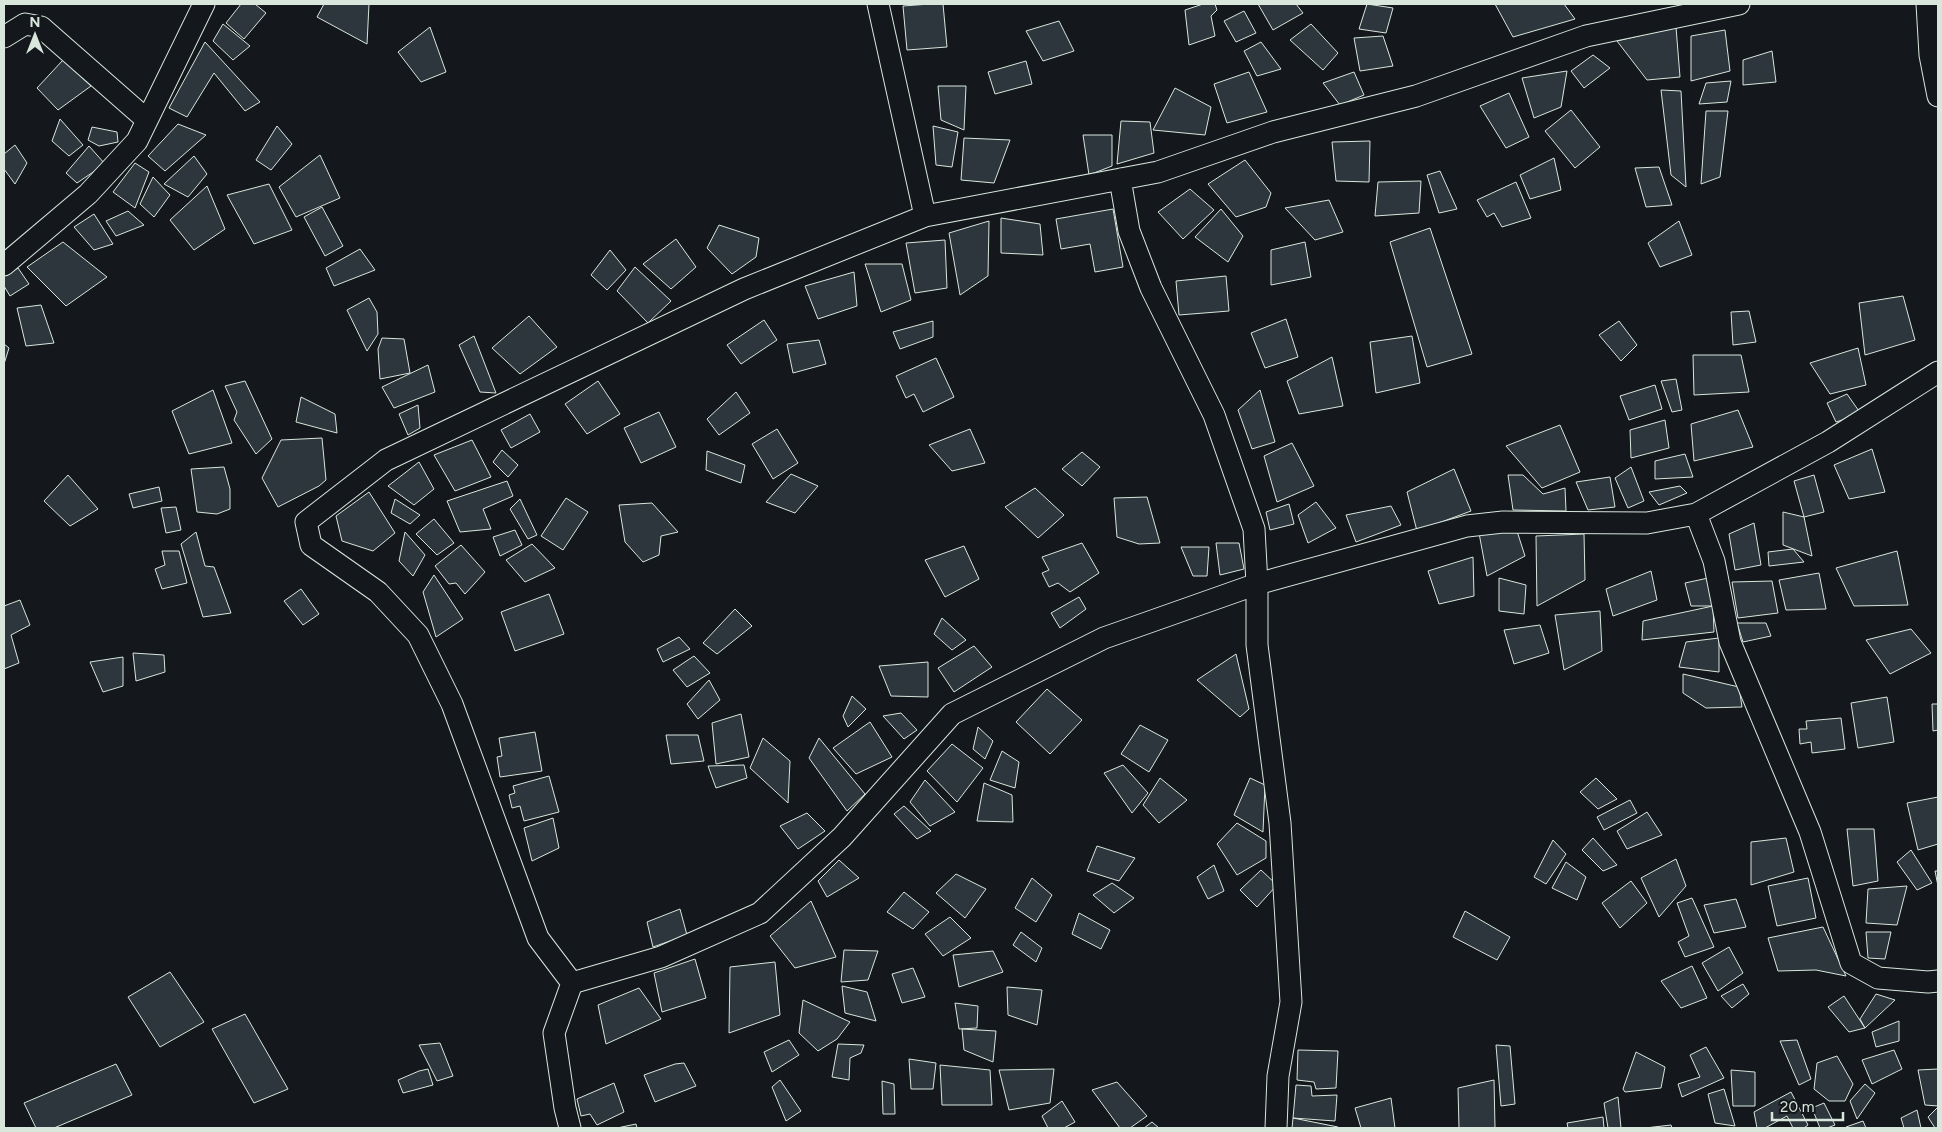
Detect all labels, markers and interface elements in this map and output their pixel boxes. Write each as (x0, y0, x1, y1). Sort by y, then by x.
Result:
north arrow (10, 10, 60, 60)
text: N (30, 14, 40, 31)
scale bar (1772, 1090, 1843, 1122)
text: 20 m (1780, 1098, 1814, 1116)

